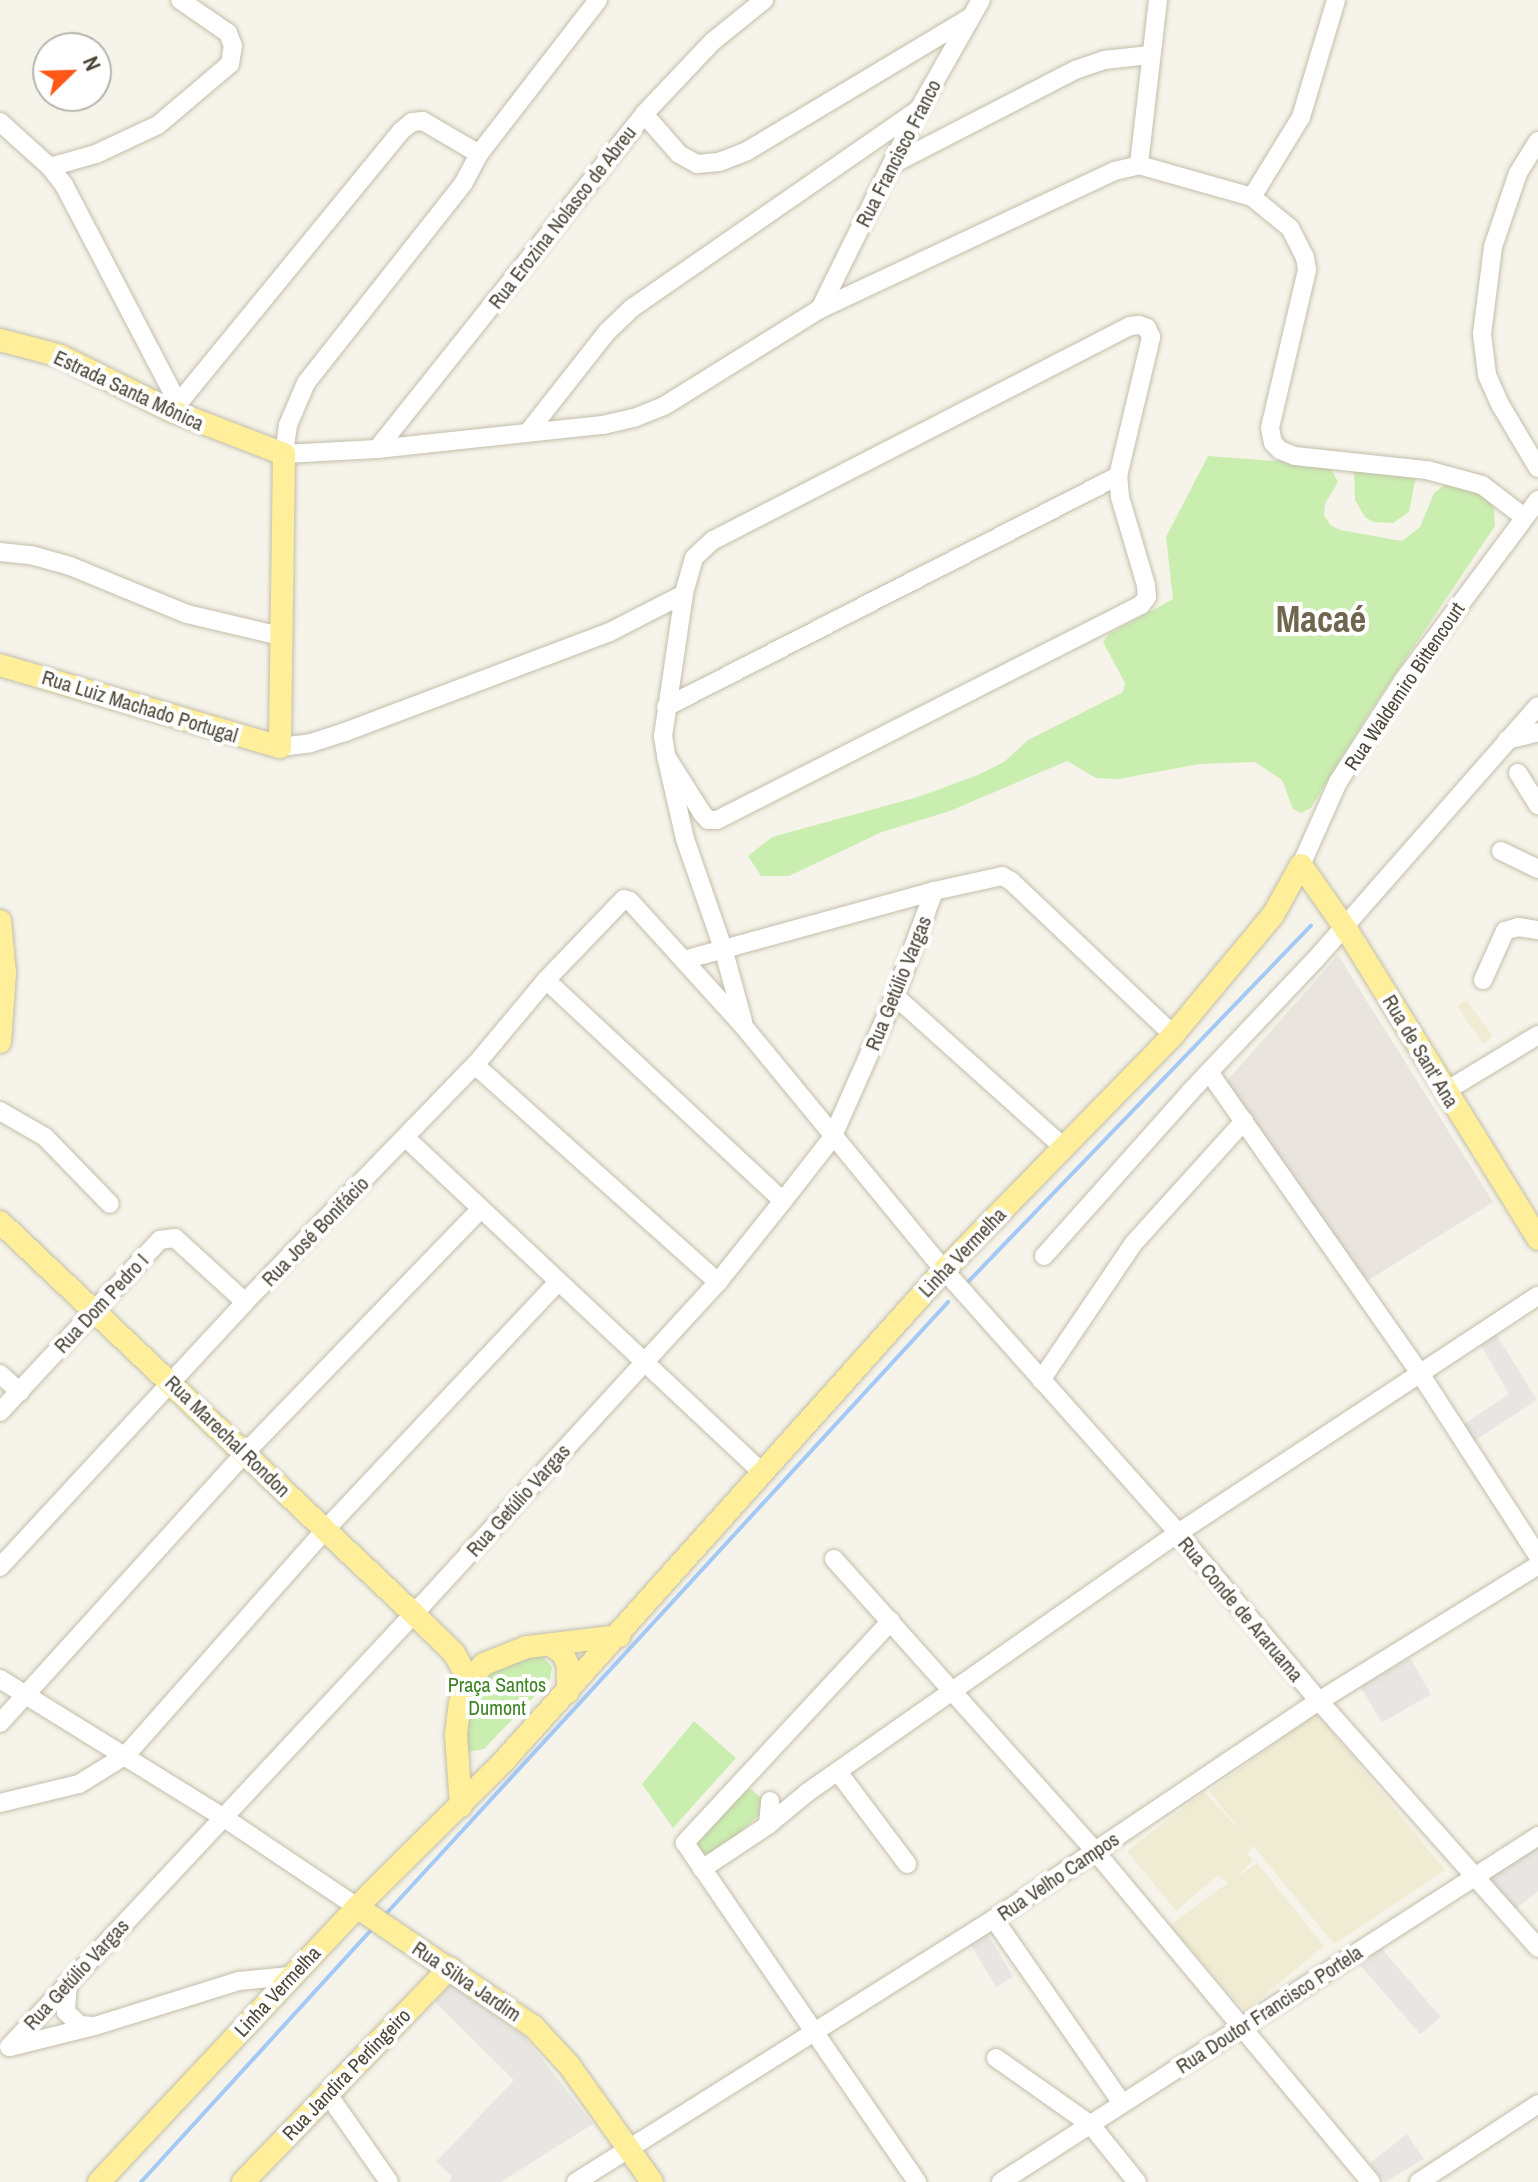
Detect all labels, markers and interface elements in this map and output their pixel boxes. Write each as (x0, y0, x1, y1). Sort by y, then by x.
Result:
north arrow (32, 32, 112, 112)
text: N (76, 52, 109, 75)
street label: Rua Francisco Franco (850, 75, 946, 231)
street label: Rua Erozina Nolasco de Abreu (483, 121, 641, 313)
street label: Estrada Santa Mônica (50, 345, 208, 435)
district label: Macaé (1276, 598, 1366, 642)
street label: Rua Waldemiro Bittencourt (1339, 598, 1469, 774)
street label: Rua Luiz Machado Portugal (39, 665, 241, 747)
street label: Rua Getúlio Vargas (860, 912, 936, 1054)
street label: Rua de Sant' Ana (1378, 990, 1464, 1112)
street label: Rua José Bonifácio (257, 1171, 373, 1291)
street label: Linha Vermelha (913, 1202, 1011, 1302)
street label: Rua Dom Pedro I (49, 1248, 153, 1358)
street label: Rua Marechal Rondon (161, 1370, 295, 1502)
street label: Rua Getúlio Vargas (461, 1439, 575, 1561)
street label: Rua Conde de Araruama (1173, 1531, 1309, 1687)
park label: Praça Santos Dumont (448, 1672, 546, 1719)
street label: Rua Velho Campos (993, 1827, 1123, 1925)
street label: Rua Getúlio Vargas (19, 1914, 133, 2034)
street label: Rua Silva Jardim (408, 1936, 526, 2026)
street label: Rua Doutor Francisco Portela (1171, 1940, 1367, 2078)
street label: Linha Vermelha (229, 1941, 325, 2041)
street label: Rua Jandira Perlingeiro (277, 2003, 415, 2145)

